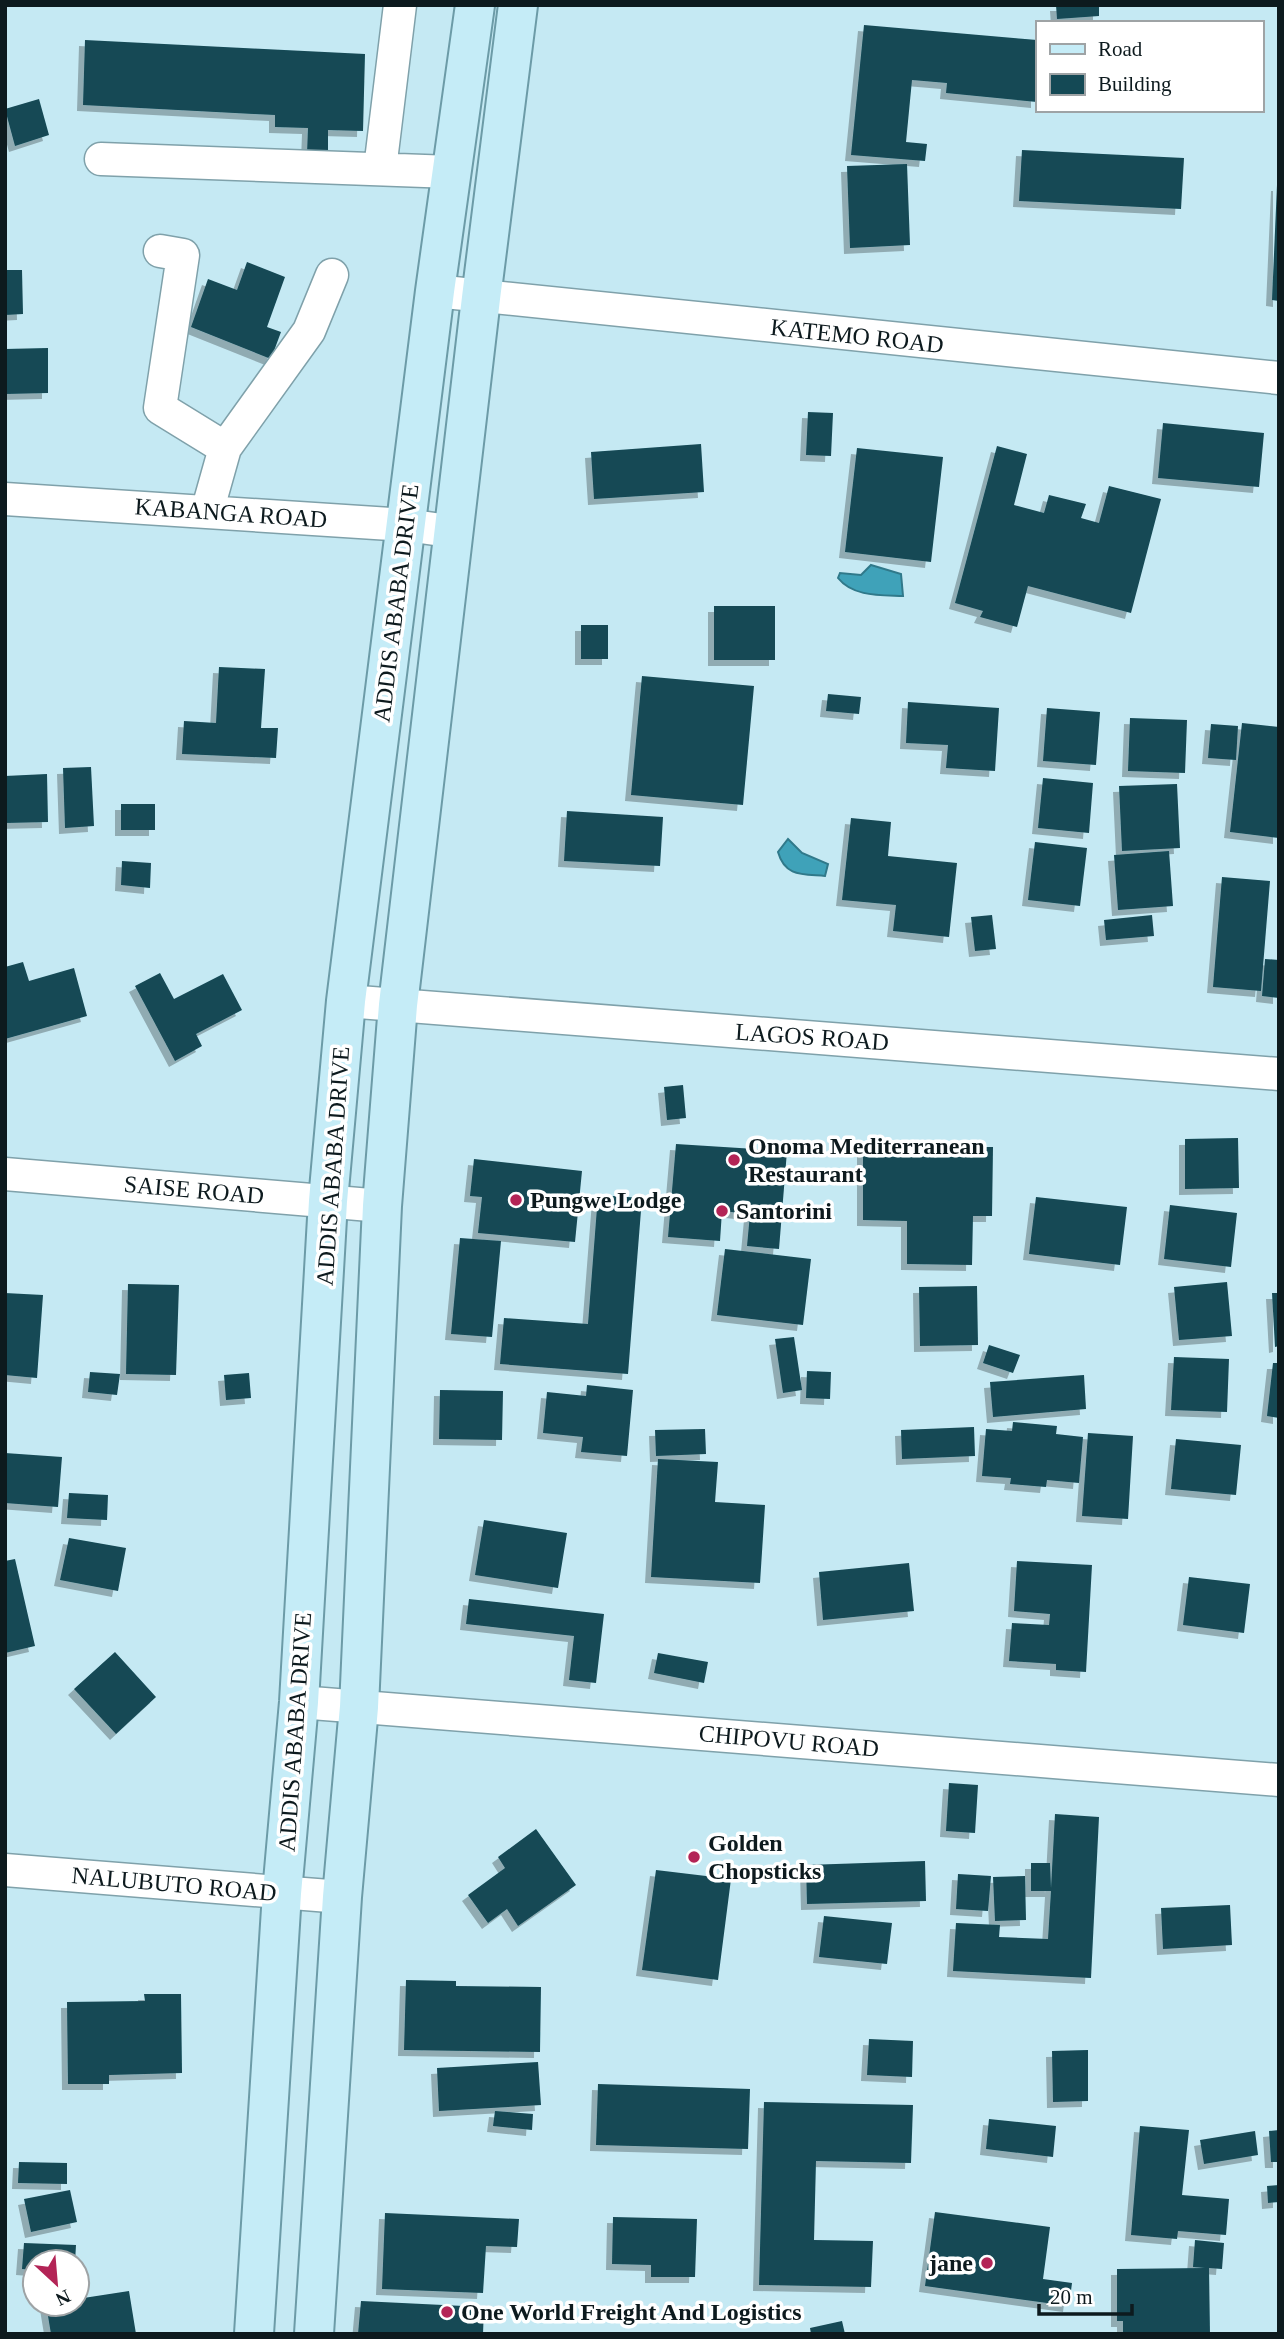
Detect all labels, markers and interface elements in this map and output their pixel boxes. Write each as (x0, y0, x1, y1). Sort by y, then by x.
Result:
legend (1036, 21, 1263, 112)
text: Road (1098, 37, 1143, 61)
text: Building (1098, 72, 1172, 96)
street label: KATEMO ROAD (769, 314, 945, 358)
street label: ADDIS ABABA DRIVE (368, 482, 424, 724)
street label: KABANGA ROAD (134, 493, 328, 533)
street label: LAGOS ROAD (734, 1019, 890, 1055)
street label: ADDIS ABABA DRIVE (312, 1045, 354, 1287)
place label: Onoma Mediterranean Restaurant (748, 1133, 985, 1187)
marker: Onoma Mediterranean Restaurant (726, 1152, 742, 1168)
street label: SAISE ROAD (123, 1171, 265, 1209)
place label: Pungwe Lodge (530, 1187, 682, 1213)
marker: Pungwe Lodge (508, 1192, 524, 1208)
place label: Santorini (736, 1198, 832, 1224)
marker: Santorini (714, 1203, 730, 1219)
street label: ADDIS ABABA DRIVE (274, 1611, 316, 1853)
street label: CHIPOVU ROAD (698, 1720, 880, 1762)
place label: Golden Chopsticks (708, 1830, 821, 1884)
marker: Golden Chopsticks (686, 1849, 702, 1865)
street label: NALUBUTO ROAD (70, 1862, 278, 1906)
north arrow (21, 2248, 91, 2318)
place label: jane (928, 2250, 973, 2276)
marker: jane (979, 2255, 995, 2271)
scale bar (1039, 2272, 1132, 2316)
text: N (52, 2285, 74, 2310)
text: 20 m (1050, 2285, 1093, 2309)
place label: One World Freight And Logistics (461, 2299, 802, 2325)
marker: One World Freight And Logistics (439, 2304, 455, 2320)

